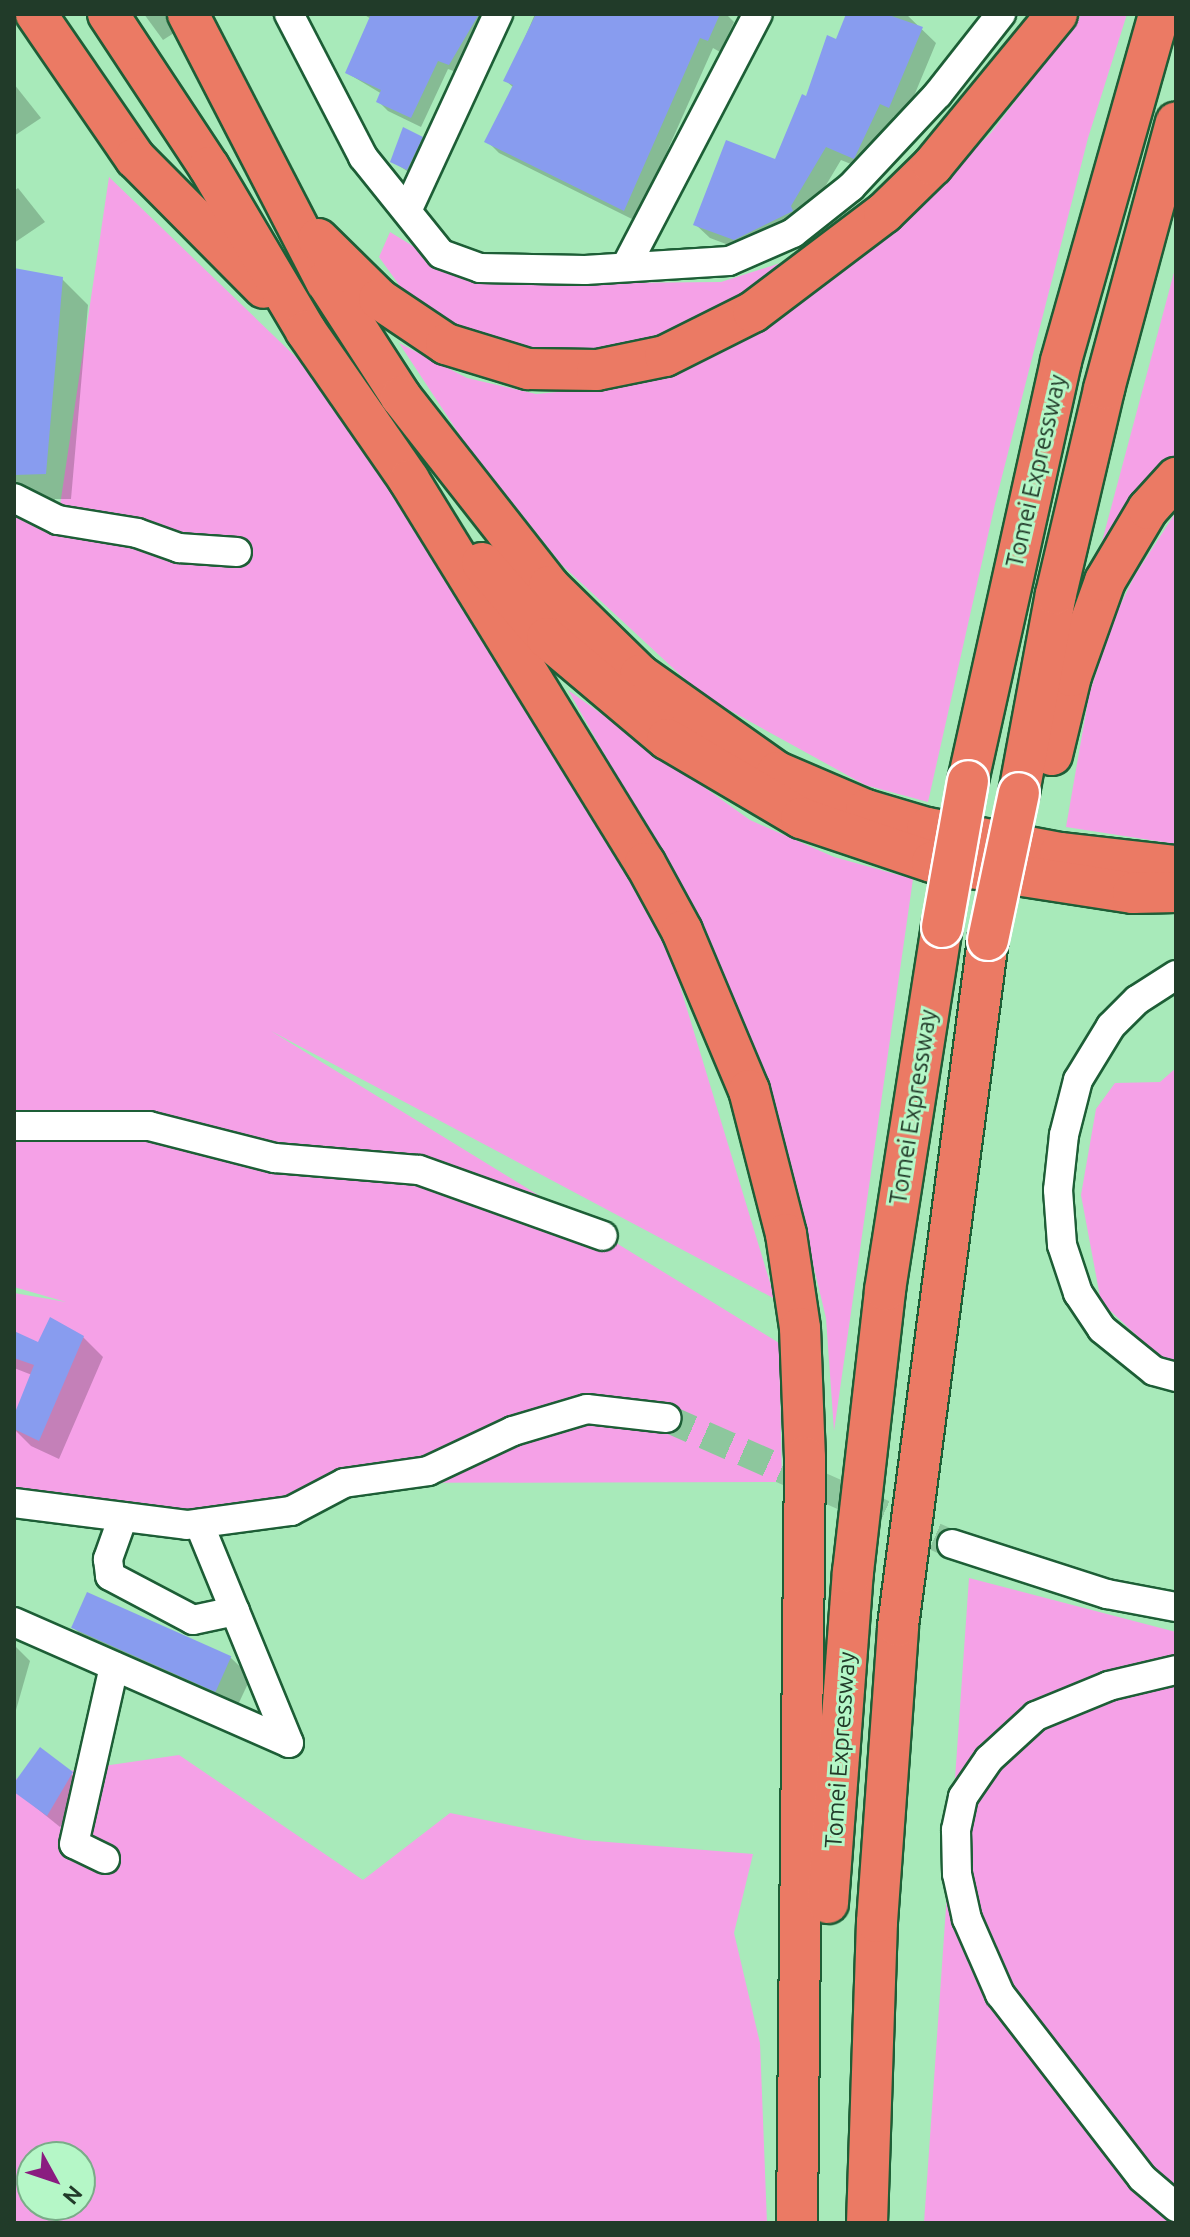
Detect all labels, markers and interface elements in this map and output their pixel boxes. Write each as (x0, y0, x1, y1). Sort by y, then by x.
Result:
street label: Tomei Expressway (1000, 372, 1072, 570)
street label: Tomei Expressway (883, 1007, 943, 1207)
street label: Tomei Expressway (819, 1651, 861, 1849)
north arrow (16, 2141, 96, 2221)
text: N (58, 2181, 88, 2210)

